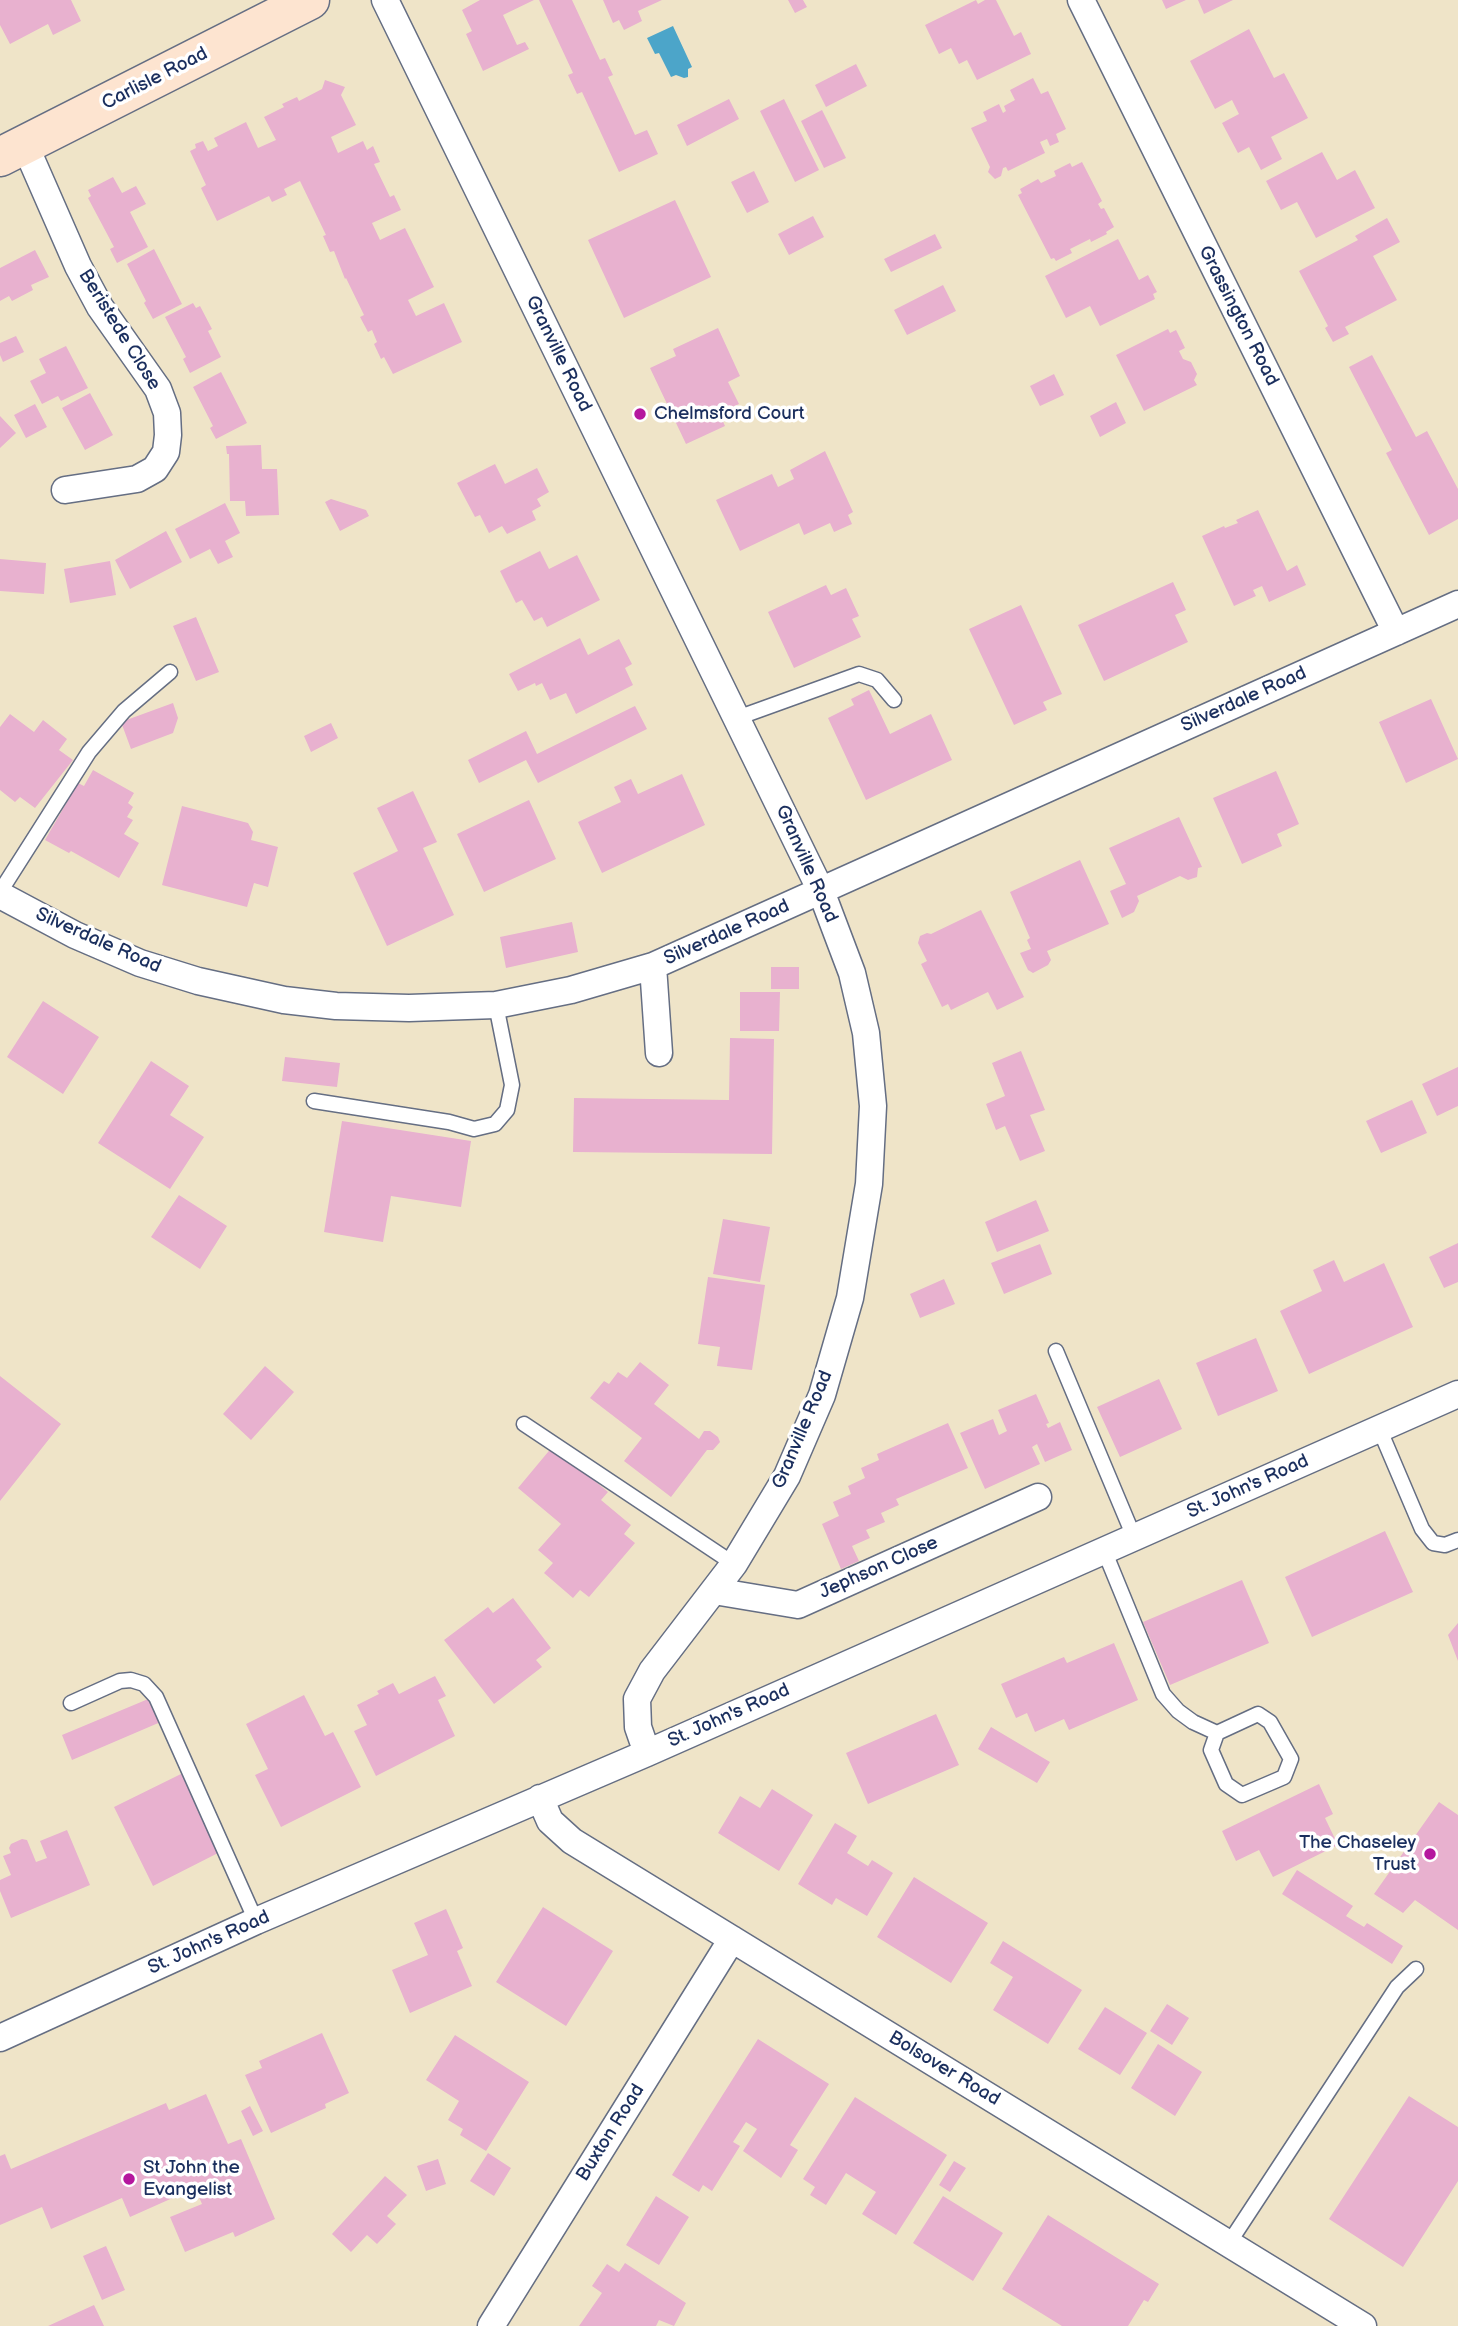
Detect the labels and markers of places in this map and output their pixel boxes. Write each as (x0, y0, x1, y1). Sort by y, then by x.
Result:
place label: Chelmsford Court (654, 403, 805, 425)
marker: Chelmsford Court (632, 406, 648, 422)
place label: The Chaseley Trust (1299, 1832, 1416, 1876)
marker: The Chaseley Trust (1422, 1846, 1438, 1862)
place label: St John the Evangelist (143, 2157, 240, 2201)
marker: St John the Evangelist (121, 2171, 137, 2187)

